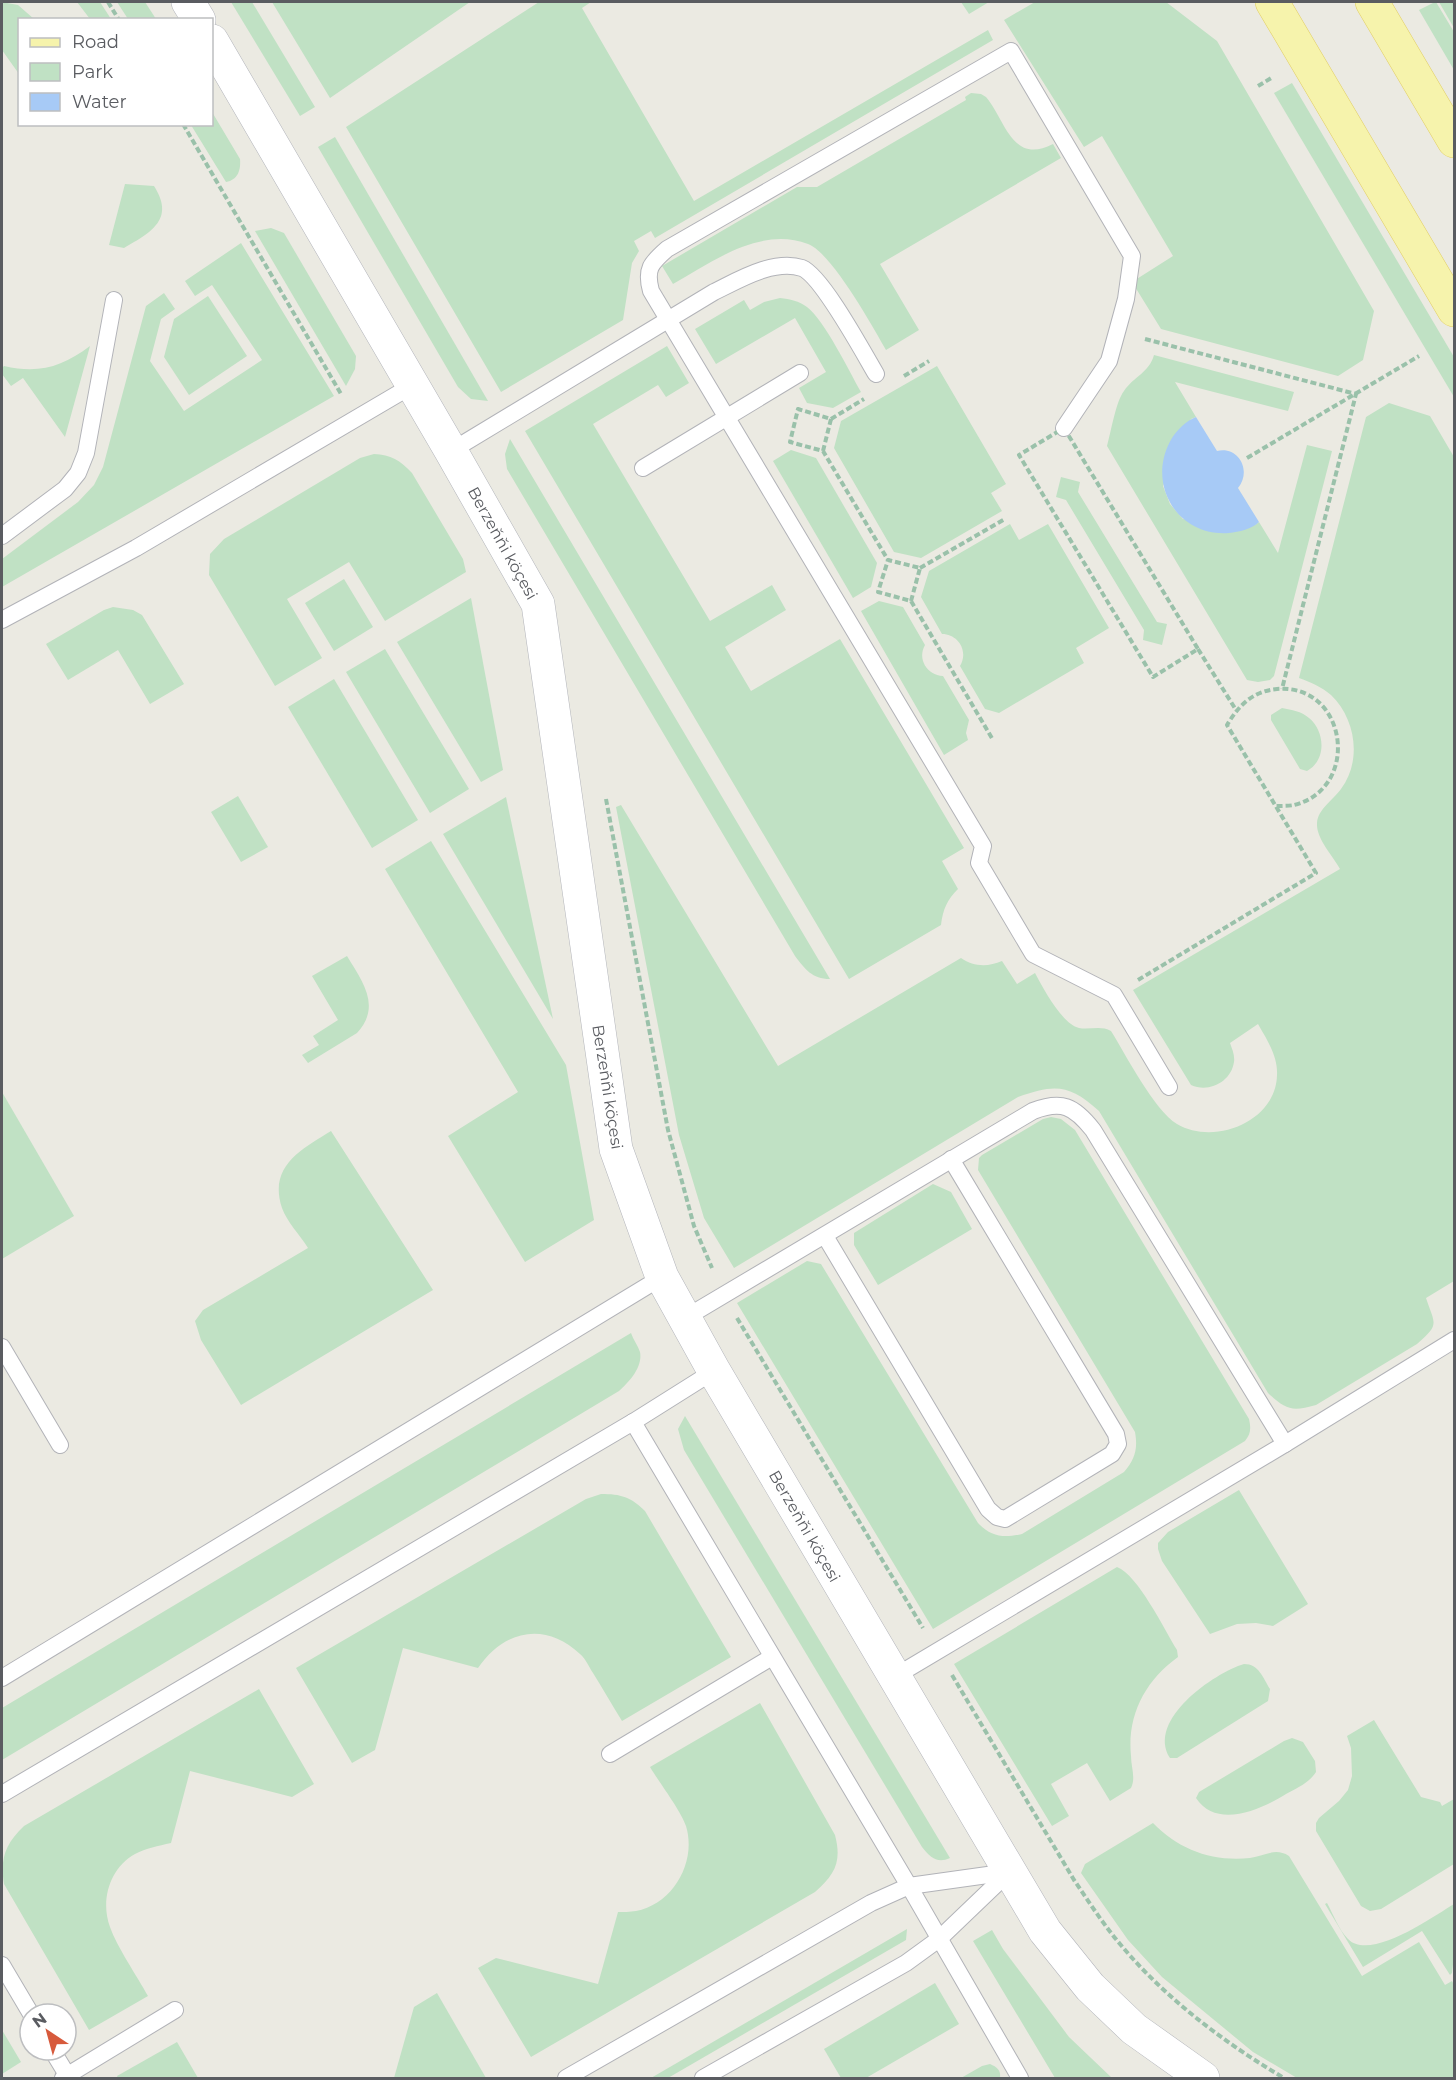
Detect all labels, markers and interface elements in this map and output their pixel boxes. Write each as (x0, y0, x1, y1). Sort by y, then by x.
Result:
legend (18, 18, 213, 126)
text: Road (72, 31, 119, 53)
text: Park (72, 61, 113, 83)
text: Water (72, 91, 127, 113)
street label: Berzeňňi köçesi (464, 484, 541, 603)
street label: Berzeňňi köçesi (588, 1023, 627, 1151)
street label: Berzeňňi köçesi (765, 1467, 844, 1586)
north arrow (18, 2002, 78, 2062)
text: N (29, 2009, 50, 2032)

